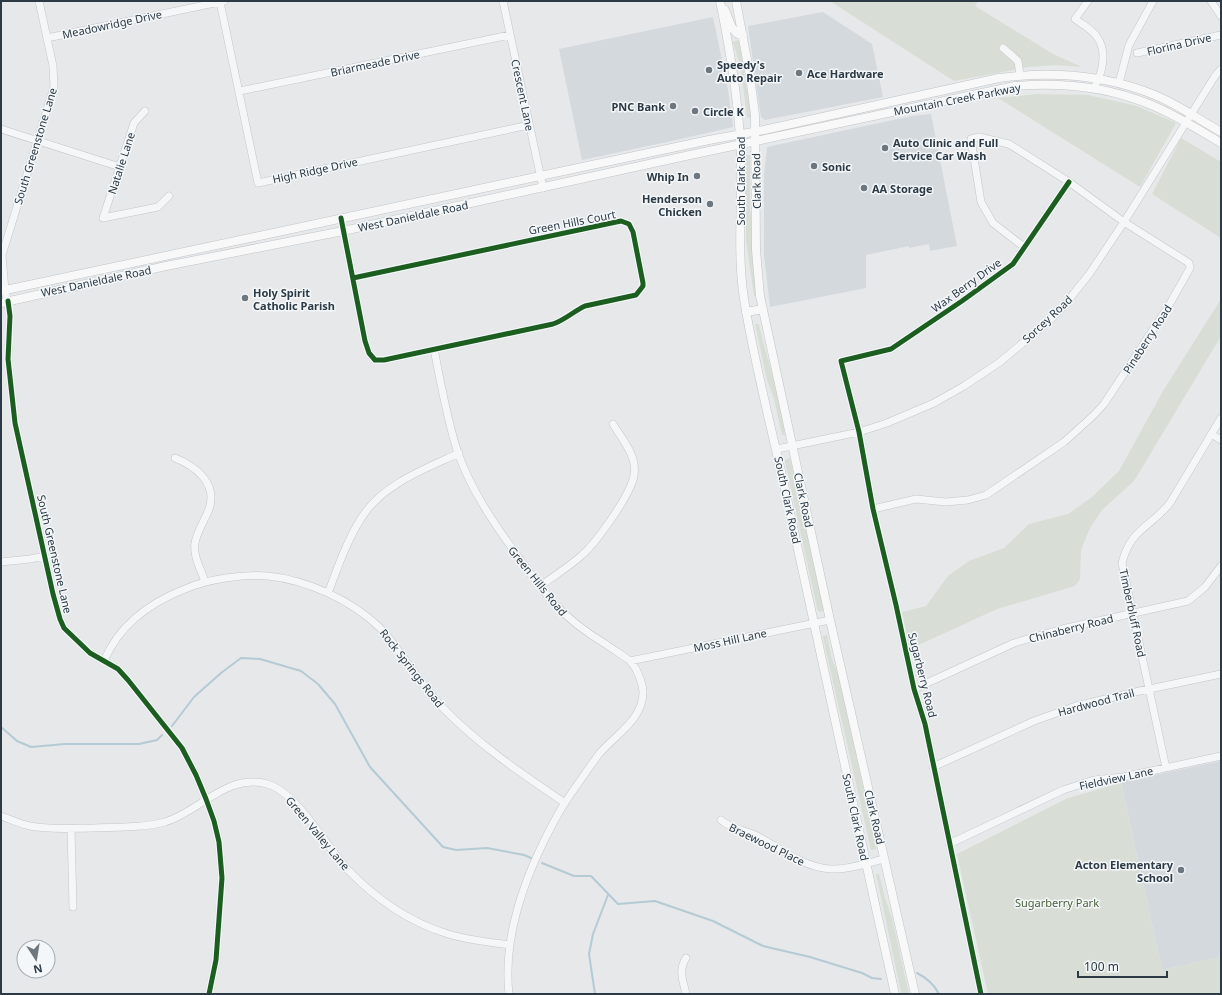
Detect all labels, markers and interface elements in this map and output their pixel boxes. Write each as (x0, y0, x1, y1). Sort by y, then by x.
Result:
street label: Meadowridge Drive (61, 6, 163, 42)
street label: Florina Drive (1145, 29, 1213, 59)
street label: Briarmeade Drive (329, 46, 421, 80)
place label: Speedy's Auto Repair (717, 57, 782, 85)
street label: Crescent Lane (508, 58, 538, 132)
marker: Speedy's Auto Repair (704, 65, 714, 75)
place label: Ace Hardware (807, 66, 884, 81)
marker: Ace Hardware (794, 68, 804, 78)
street label: Mountain Creek Parkway (892, 79, 1022, 119)
street label: South Greenstone Lane (10, 86, 60, 206)
place label: PNC Bank (611, 99, 665, 114)
marker: PNC Bank (668, 101, 678, 111)
place label: Circle K (703, 104, 744, 119)
marker: Circle K (690, 106, 700, 116)
street label: Natalie Lane (104, 130, 138, 196)
place label: Auto Clinic and Full Service Car Wash (893, 135, 998, 163)
street label: South Clark Road (733, 137, 748, 225)
marker: Auto Clinic and Full Service Car Wash (880, 143, 890, 153)
street label: Clark Road (748, 153, 764, 209)
street label: High Ridge Drive (271, 154, 359, 186)
place label: Sonic (822, 159, 851, 174)
marker: Sonic (809, 161, 819, 171)
place label: Whip In (647, 169, 689, 184)
marker: Whip In (692, 171, 702, 181)
place label: AA Storage (872, 181, 933, 196)
marker: AA Storage (859, 183, 869, 193)
place label: Henderson Chicken (642, 191, 702, 219)
street label: West Danieldale Road (356, 197, 470, 235)
marker: Henderson Chicken (705, 199, 715, 209)
street label: Green Hills Court (527, 206, 617, 238)
street label: Wax Berry Drive (928, 255, 1004, 315)
street label: West Danieldale Road (39, 262, 153, 300)
place label: Holy Spirit Catholic Parish (253, 285, 335, 313)
street label: Sorcey Road (1019, 292, 1075, 346)
marker: Holy Spirit Catholic Parish (240, 293, 250, 303)
street label: Pineberry Road (1119, 302, 1175, 376)
street label: South Clark Road (772, 455, 804, 545)
street label: Clark Road (792, 471, 816, 529)
street label: South Greenstone Lane (34, 493, 76, 615)
street label: Green Hills Road (505, 543, 571, 619)
street label: Timberbluff Road (1116, 567, 1150, 659)
street label: Chinaberry Road (1027, 610, 1115, 646)
street label: Moss Hill Lane (692, 625, 768, 655)
street label: Rock Springs Road (377, 626, 447, 710)
street label: Sugarberry Road (905, 631, 941, 719)
street label: Hardwood Trail (1056, 685, 1136, 719)
street label: Fieldview Lane (1078, 763, 1154, 793)
street label: South Clark Road (839, 772, 873, 862)
street label: Clark Road (861, 788, 889, 846)
street label: Green Valley Lane (283, 793, 353, 873)
street label: Braewood Place (727, 819, 807, 869)
place label: Acton Elementary School (1075, 857, 1174, 885)
marker: Acton Elementary School (1176, 865, 1186, 875)
park label: Sugarberry Park (1015, 895, 1099, 910)
north arrow (16, 939, 56, 979)
scale bar (1078, 953, 1167, 979)
text: 100 m (1084, 958, 1119, 975)
text: N (32, 961, 44, 978)

